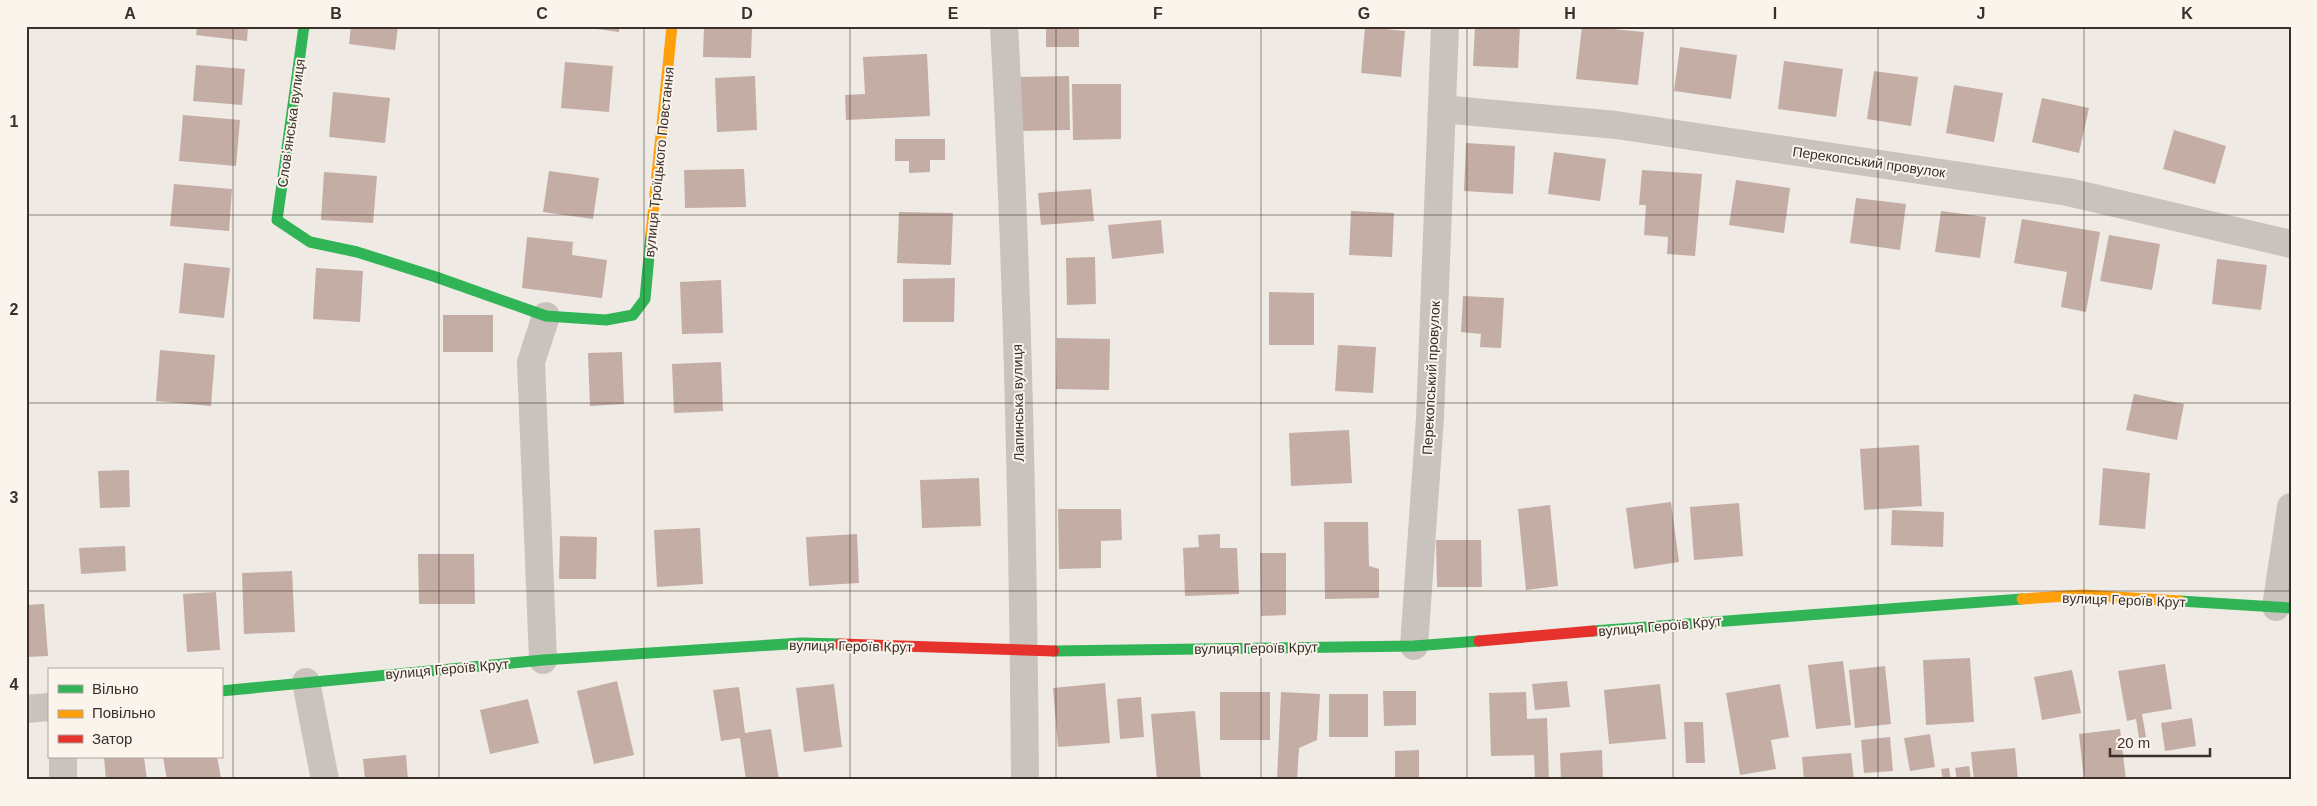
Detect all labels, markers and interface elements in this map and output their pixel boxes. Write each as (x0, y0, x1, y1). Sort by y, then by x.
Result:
text: A (124, 5, 136, 22)
text: B (330, 5, 342, 22)
text: C (536, 5, 548, 22)
text: D (741, 5, 753, 22)
text: E (948, 5, 959, 22)
text: F (1153, 5, 1163, 22)
text: G (1358, 5, 1370, 22)
text: H (1564, 5, 1576, 22)
text: I (1773, 5, 1777, 22)
text: J (1977, 5, 1985, 22)
text: K (2181, 5, 2193, 22)
street label: Словʼянська вулиця (274, 58, 308, 188)
street label: вулиця Троїцького Повстання (641, 66, 677, 258)
text: 1 (10, 113, 19, 130)
street label: Перекопський провулок (1792, 143, 1947, 181)
street label: Перекопський провулок (1419, 300, 1443, 455)
text: 2 (10, 301, 19, 318)
street label: Лапинська вулиця (1009, 344, 1027, 462)
text: 3 (10, 489, 19, 506)
street label: вулиця Героїв Крут (2062, 590, 2187, 610)
street label: вулиця Героїв Крут (1598, 613, 1723, 639)
street label: вулиця Героїв Крут (789, 637, 914, 655)
street label: вулиця Героїв Крут (1194, 639, 1319, 657)
street label: вулиця Героїв Крут (385, 656, 510, 682)
legend (48, 668, 222, 758)
text: 4 (10, 676, 19, 693)
text: Вільно (92, 680, 139, 697)
text: Повільно (92, 704, 156, 721)
scale bar (2110, 726, 2210, 758)
text: Затор (92, 730, 132, 747)
text: 20 m (2117, 734, 2150, 751)

